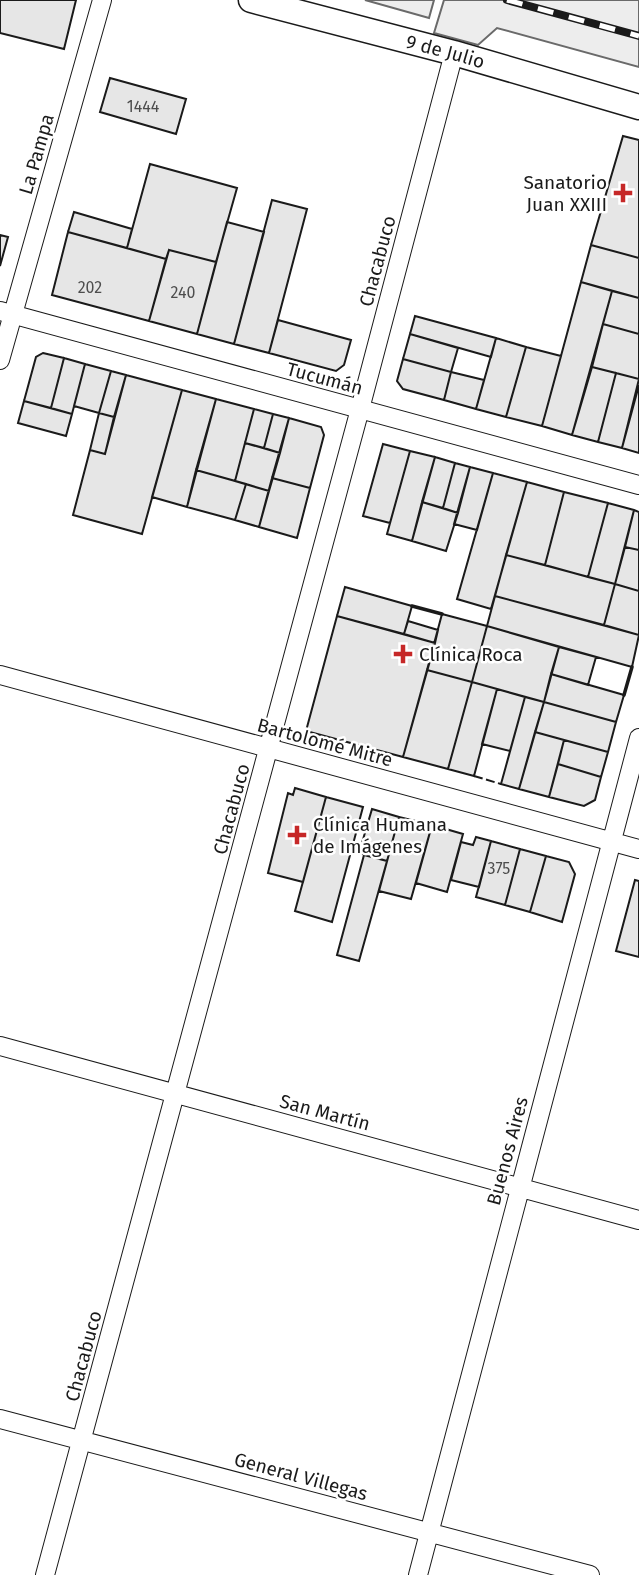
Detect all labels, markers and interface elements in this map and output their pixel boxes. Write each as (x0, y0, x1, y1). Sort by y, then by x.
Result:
street label: 9 de Julio (403, 30, 487, 73)
house number: 1444 (127, 97, 160, 116)
street label: La Pampa (14, 111, 59, 197)
place label: Sanatorio Juan XXIII (523, 171, 607, 216)
marker: Sanatorio Juan XXIII (613, 183, 633, 203)
street label: Chacabuco (354, 213, 401, 309)
house number: 202 (78, 278, 102, 297)
house number: 240 (171, 283, 196, 302)
street label: Tucumán (284, 357, 365, 400)
place label: Clínica Roca (419, 643, 523, 666)
marker: Clínica Roca (393, 644, 413, 664)
street label: Bartolomé Mitre (255, 713, 395, 772)
street label: Chacabuco (208, 761, 255, 857)
place label: Clínica Humana de Imágenes (313, 813, 447, 858)
marker: Clínica Humana de Imágenes (287, 825, 307, 845)
house number: 375 (488, 859, 510, 878)
street label: San Martín (277, 1089, 373, 1136)
street label: Buenos Aires (482, 1094, 533, 1208)
street label: Chacabuco (60, 1308, 107, 1404)
street label: General Villegas (232, 1448, 370, 1505)

